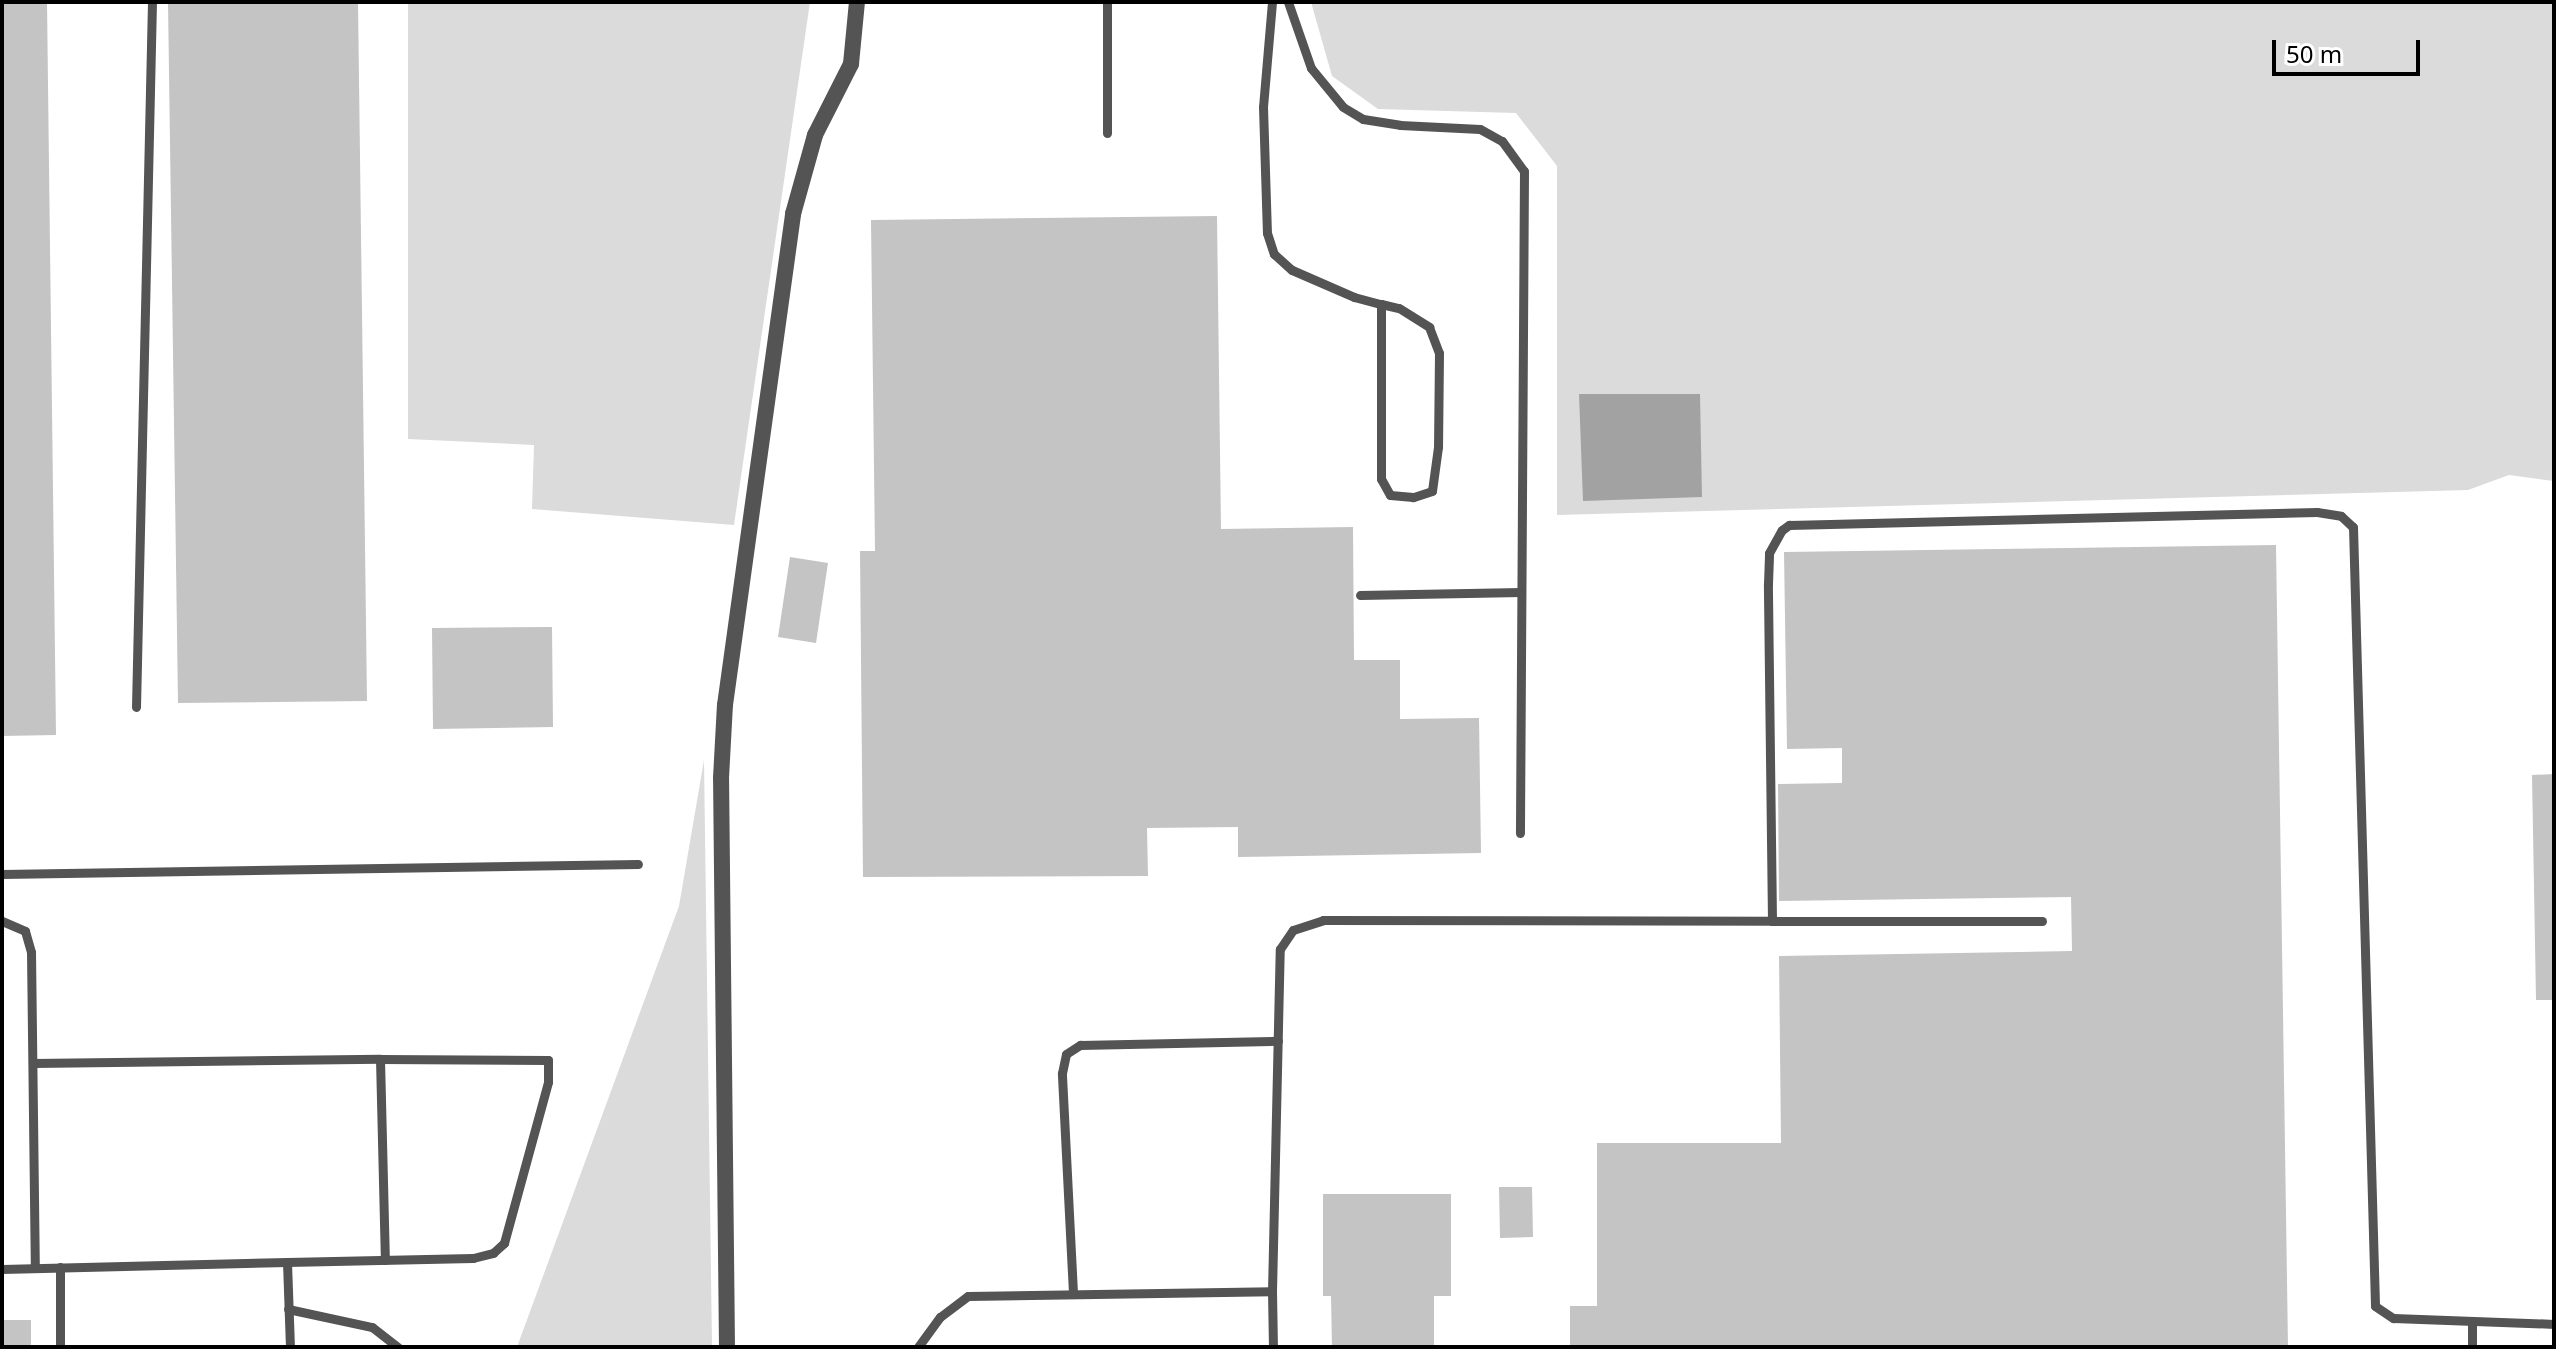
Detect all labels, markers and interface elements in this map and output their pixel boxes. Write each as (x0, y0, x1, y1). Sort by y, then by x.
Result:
scale bar (2276, 24, 2424, 74)
text: 50 m (2286, 37, 2342, 70)

